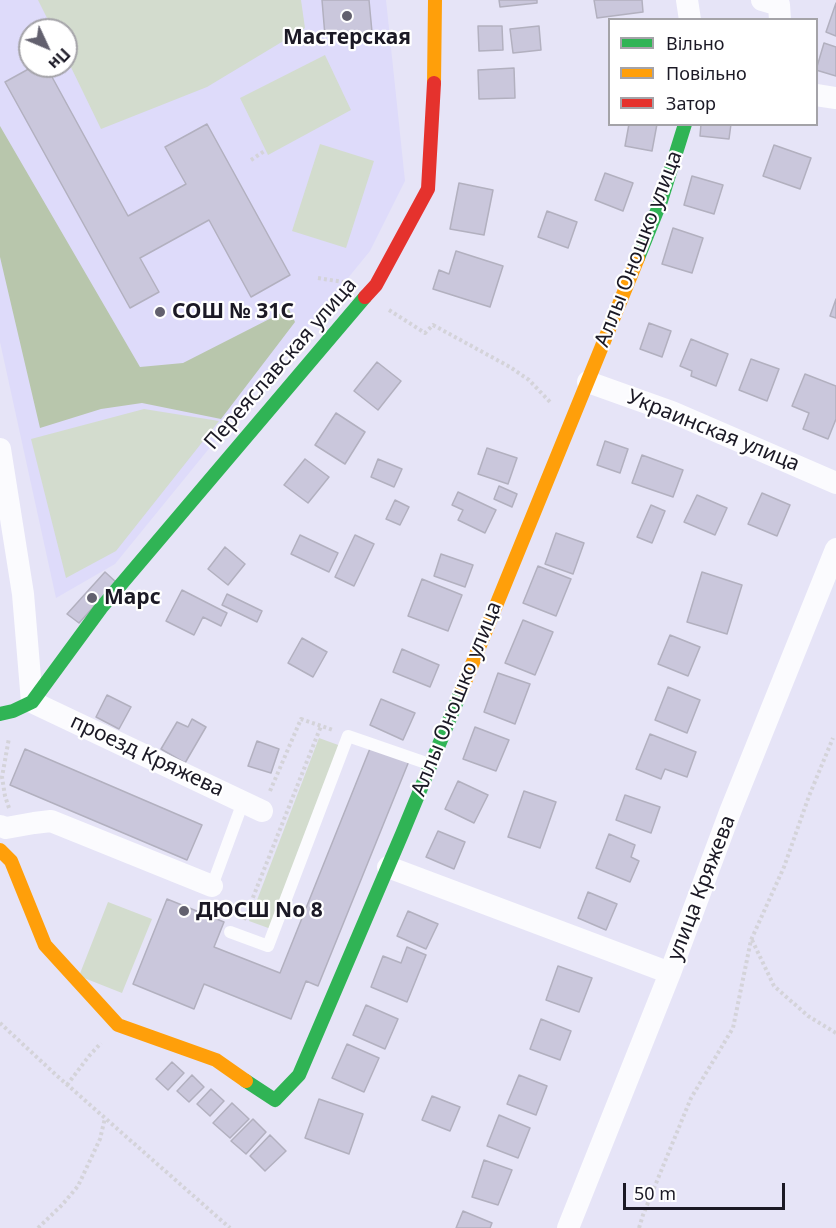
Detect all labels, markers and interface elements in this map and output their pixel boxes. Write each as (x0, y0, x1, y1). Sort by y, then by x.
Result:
marker: Мастерская (340, 9, 354, 23)
north arrow (18, 18, 78, 78)
legend (608, 18, 818, 126)
place label: Мастерская (283, 25, 411, 51)
text: Вільно (666, 31, 724, 55)
text: Пн (44, 43, 75, 75)
text: Повільно (666, 61, 747, 85)
text: Затор (666, 91, 716, 115)
street label: Аллы Оношко улица (590, 147, 688, 351)
street label: Переяславская улица (200, 273, 362, 455)
place label: СОШ № 31С (172, 299, 294, 325)
marker: СОШ № 31С (153, 305, 167, 319)
street label: Украинская улица (623, 385, 803, 477)
place label: Марс (104, 585, 161, 611)
marker: Марс (85, 591, 99, 605)
street label: Аллы Оношко улица (406, 598, 508, 800)
street label: проезд Кряжева (66, 709, 228, 803)
street label: улица Кряжева (663, 812, 741, 964)
place label: ДЮСШ No 8 (196, 898, 323, 924)
marker: ДЮСШ No 8 (177, 904, 191, 918)
scale bar (626, 1171, 788, 1209)
text: 50 m (634, 1181, 676, 1205)

